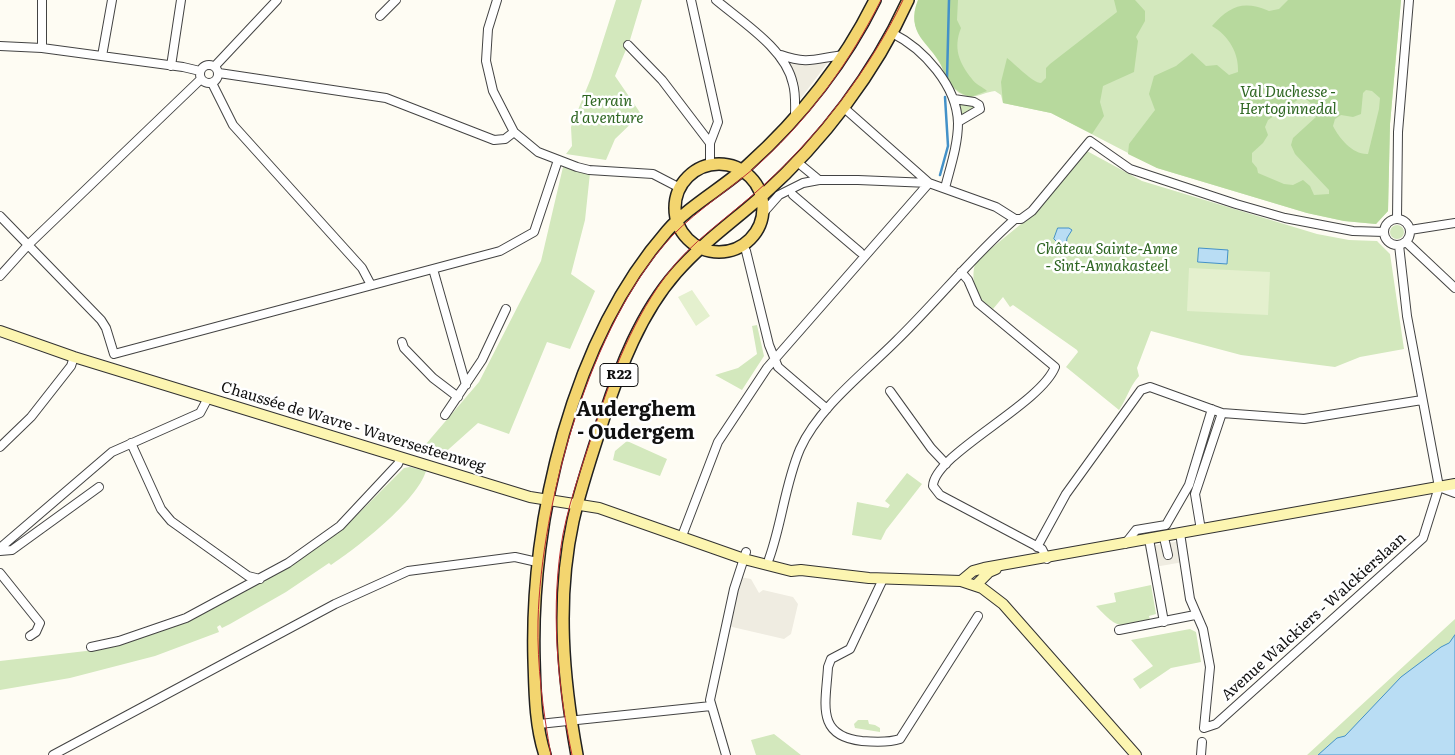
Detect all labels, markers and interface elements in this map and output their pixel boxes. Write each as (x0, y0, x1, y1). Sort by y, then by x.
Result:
park label: Val Duchesse - Hertoginnedal (1239, 84, 1337, 119)
park label: Terrain d'aventure (571, 93, 643, 128)
park label: Château Sainte-Anne - Sint-Annakasteel (1036, 241, 1178, 276)
road number: R22 (600, 364, 638, 386)
street label: Chaussée de Wavre - Waversesteenweg (219, 378, 487, 476)
district label: Auderghem - Oudergem (576, 398, 696, 445)
street label: Avenue Walckiers - Walckierslaan (1218, 529, 1410, 705)

